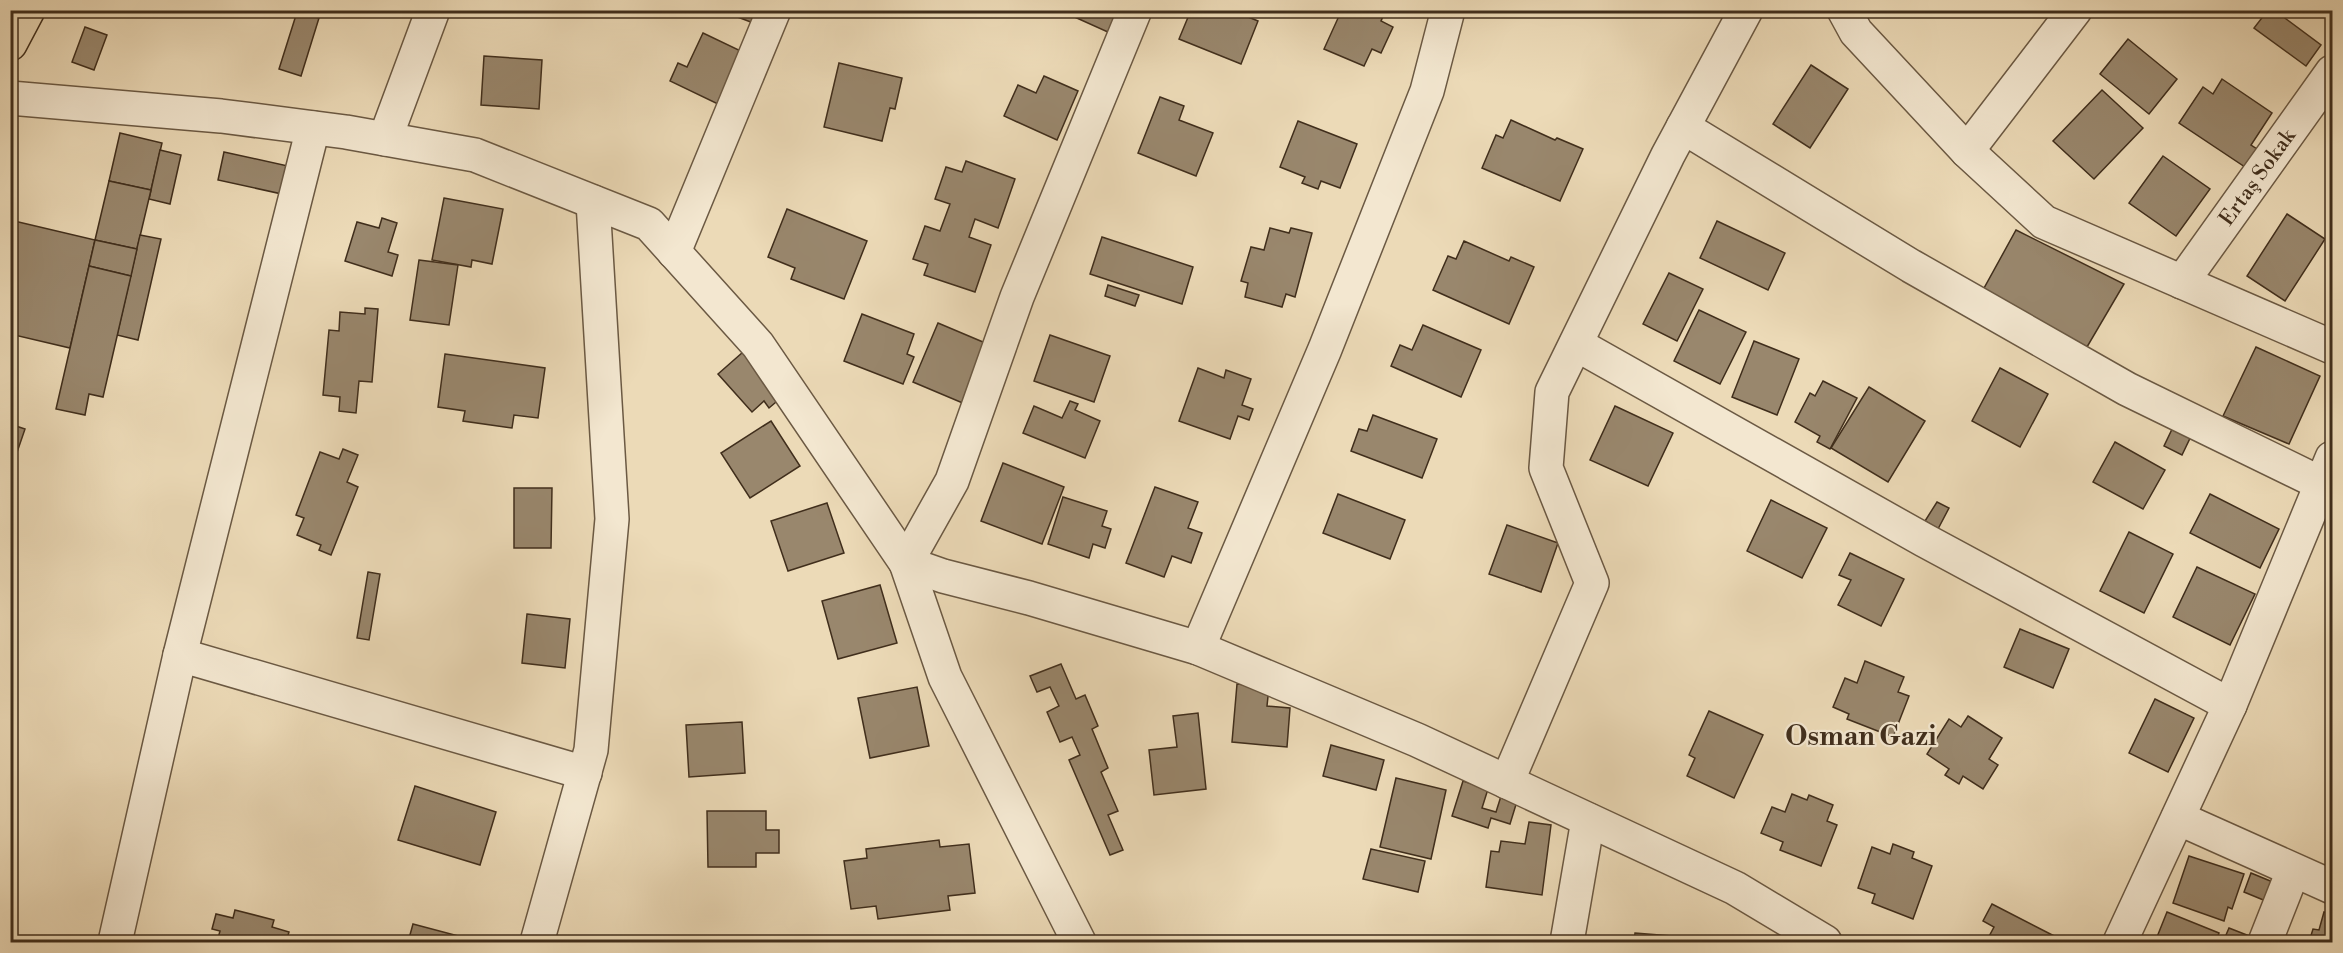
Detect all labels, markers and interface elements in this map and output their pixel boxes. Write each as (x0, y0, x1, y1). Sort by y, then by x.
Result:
street label: Ertaş Sokak (2214, 123, 2302, 231)
district label: Osman Gazi (1785, 720, 1937, 754)

